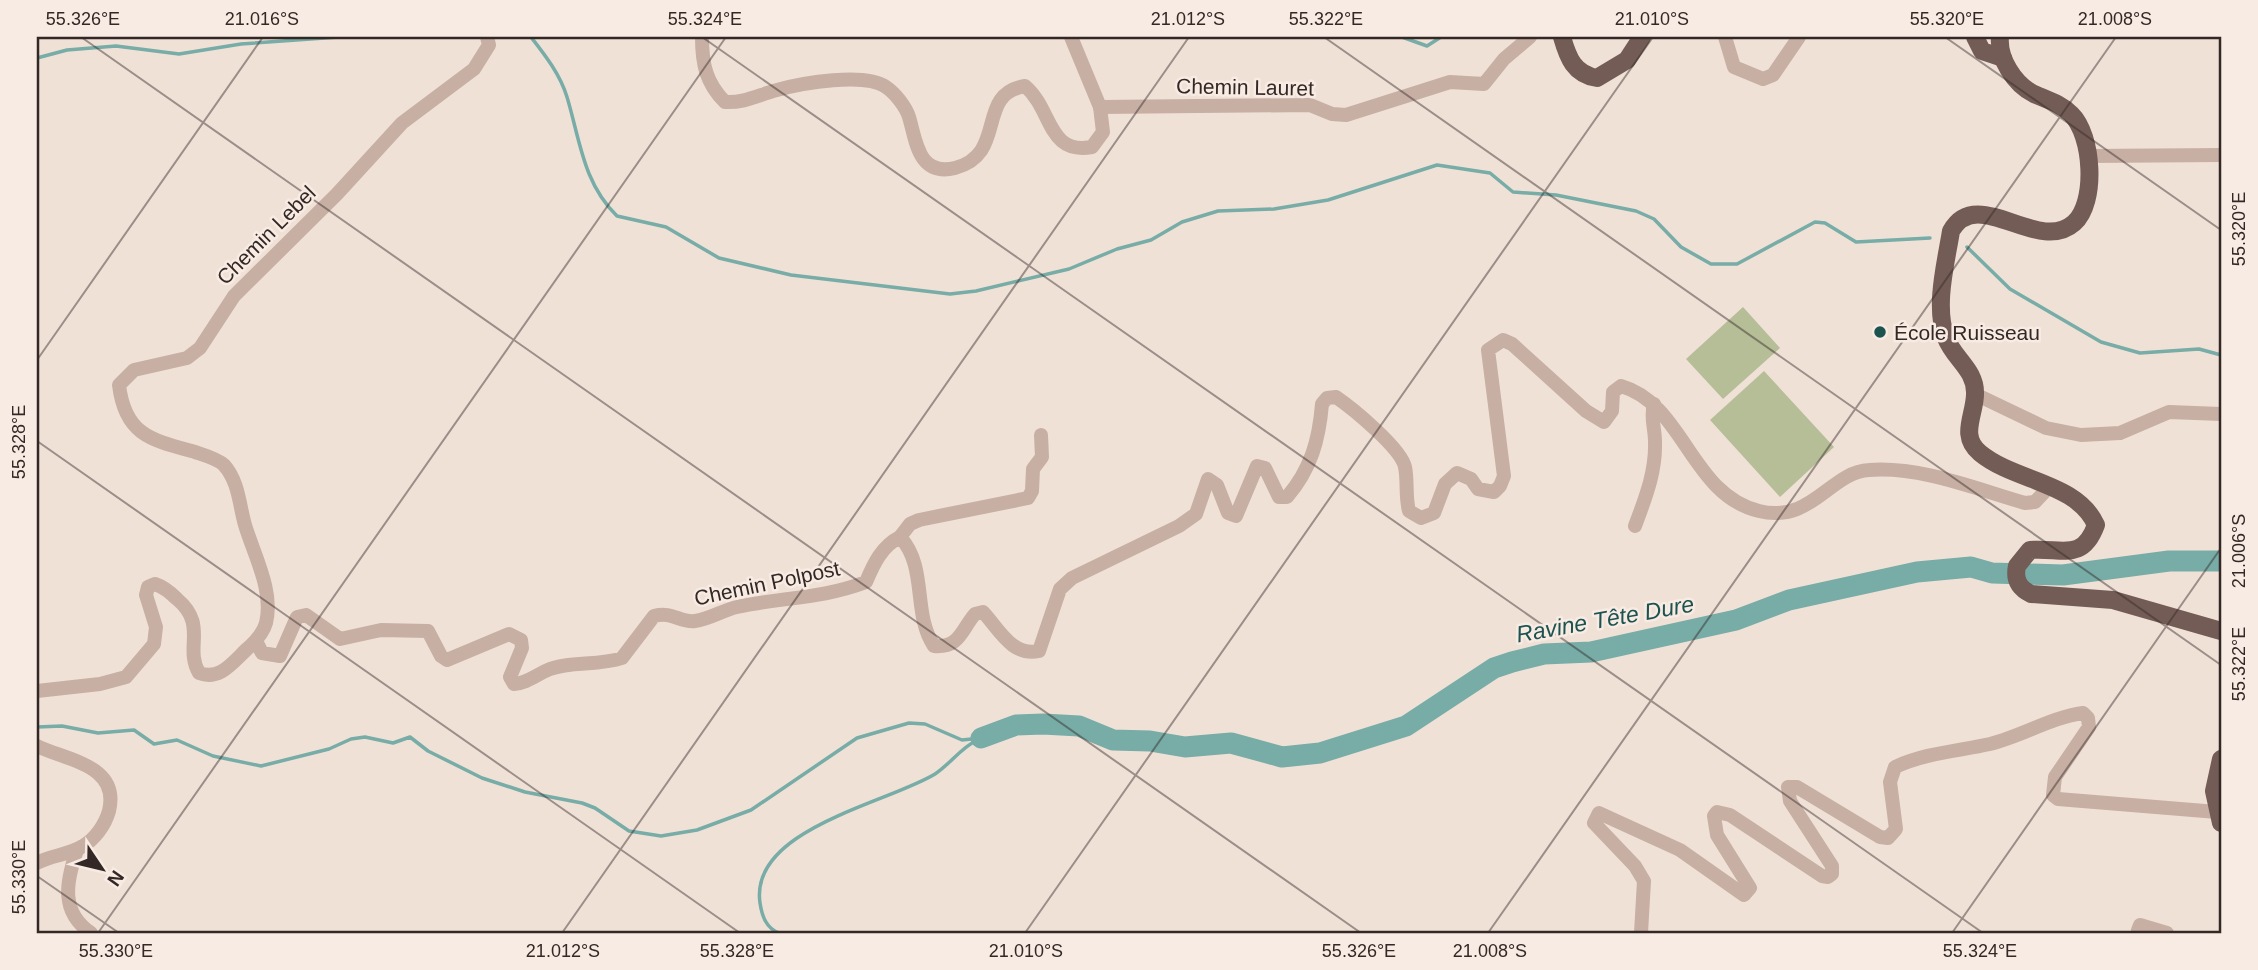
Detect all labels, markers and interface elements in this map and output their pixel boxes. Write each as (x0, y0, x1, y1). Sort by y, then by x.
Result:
text: 55.326°E (46, 9, 120, 29)
text: 21.016°S (225, 9, 299, 29)
text: 55.324°E (668, 9, 742, 29)
text: 21.012°S (1151, 9, 1225, 29)
text: 55.322°E (1289, 9, 1363, 29)
text: 21.010°S (1615, 9, 1689, 29)
text: 55.320°E (1910, 9, 1984, 29)
text: 21.008°S (2078, 9, 2152, 29)
street label: Chemin Lauret (1176, 74, 1314, 100)
street label: Chemin Lebel (212, 181, 320, 289)
text: 55.320°E (2229, 192, 2249, 266)
place label: École Ruisseau (1894, 321, 2040, 344)
marker: École Ruisseau (1872, 324, 1888, 340)
text: 55.328°E (9, 405, 29, 479)
text: 21.006°S (2229, 514, 2249, 588)
street label: Chemin Polpost (692, 556, 842, 610)
water label: Ravine Tête Dure (1514, 591, 1696, 647)
text: 55.322°E (2229, 627, 2249, 701)
north arrow (66, 834, 136, 904)
text: 55.330°E (9, 840, 29, 914)
text: N (103, 867, 128, 890)
text: 55.330°E (79, 941, 153, 961)
text: 21.012°S (526, 941, 600, 961)
text: 55.328°E (700, 941, 774, 961)
text: 21.010°S (989, 941, 1063, 961)
text: 55.326°E (1322, 941, 1396, 961)
text: 21.008°S (1453, 941, 1527, 961)
text: 55.324°E (1943, 941, 2017, 961)

